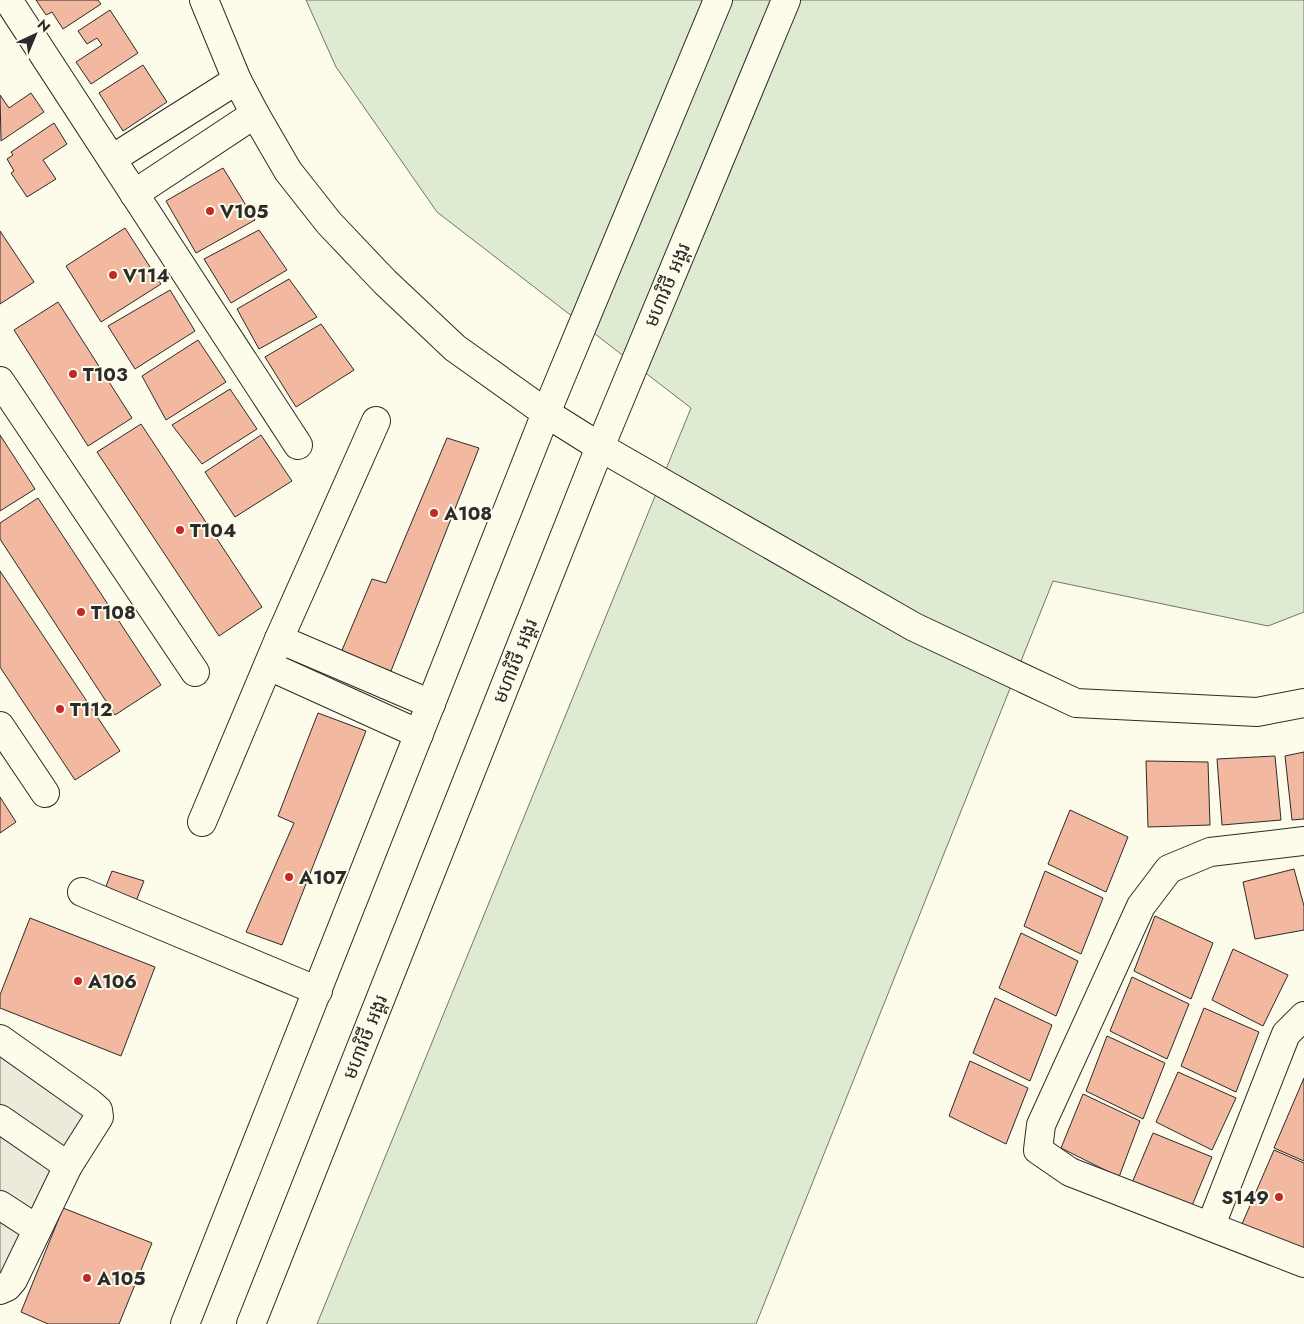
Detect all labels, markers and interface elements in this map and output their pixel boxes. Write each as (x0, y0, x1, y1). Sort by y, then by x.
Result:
north arrow (10, 10, 60, 60)
text: N (33, 15, 55, 37)
place label: V105 (219, 198, 268, 225)
marker: V105 (204, 205, 216, 217)
street label: មហាវិថី អង្គរ (637, 239, 697, 331)
place label: V114 (122, 262, 170, 289)
marker: V114 (107, 269, 119, 281)
place label: T103 (83, 361, 128, 388)
marker: T103 (67, 368, 79, 380)
place label: A108 (443, 500, 492, 527)
marker: A108 (428, 507, 440, 519)
place label: T104 (190, 517, 236, 544)
marker: T104 (174, 524, 186, 536)
place label: T108 (91, 599, 136, 626)
marker: T108 (75, 606, 87, 618)
street label: មហាវិថី អង្គរ (486, 615, 544, 707)
place label: T112 (70, 696, 112, 723)
marker: T112 (54, 703, 66, 715)
place label: A107 (298, 864, 347, 891)
marker: A107 (283, 871, 295, 883)
place label: A106 (87, 968, 137, 995)
marker: A106 (72, 975, 84, 987)
street label: មហាវិថី អង្គរ (336, 991, 394, 1083)
place label: S149 (1221, 1184, 1269, 1211)
marker: S149 (1273, 1191, 1285, 1203)
place label: A105 (96, 1265, 145, 1292)
marker: A105 (81, 1272, 93, 1284)

